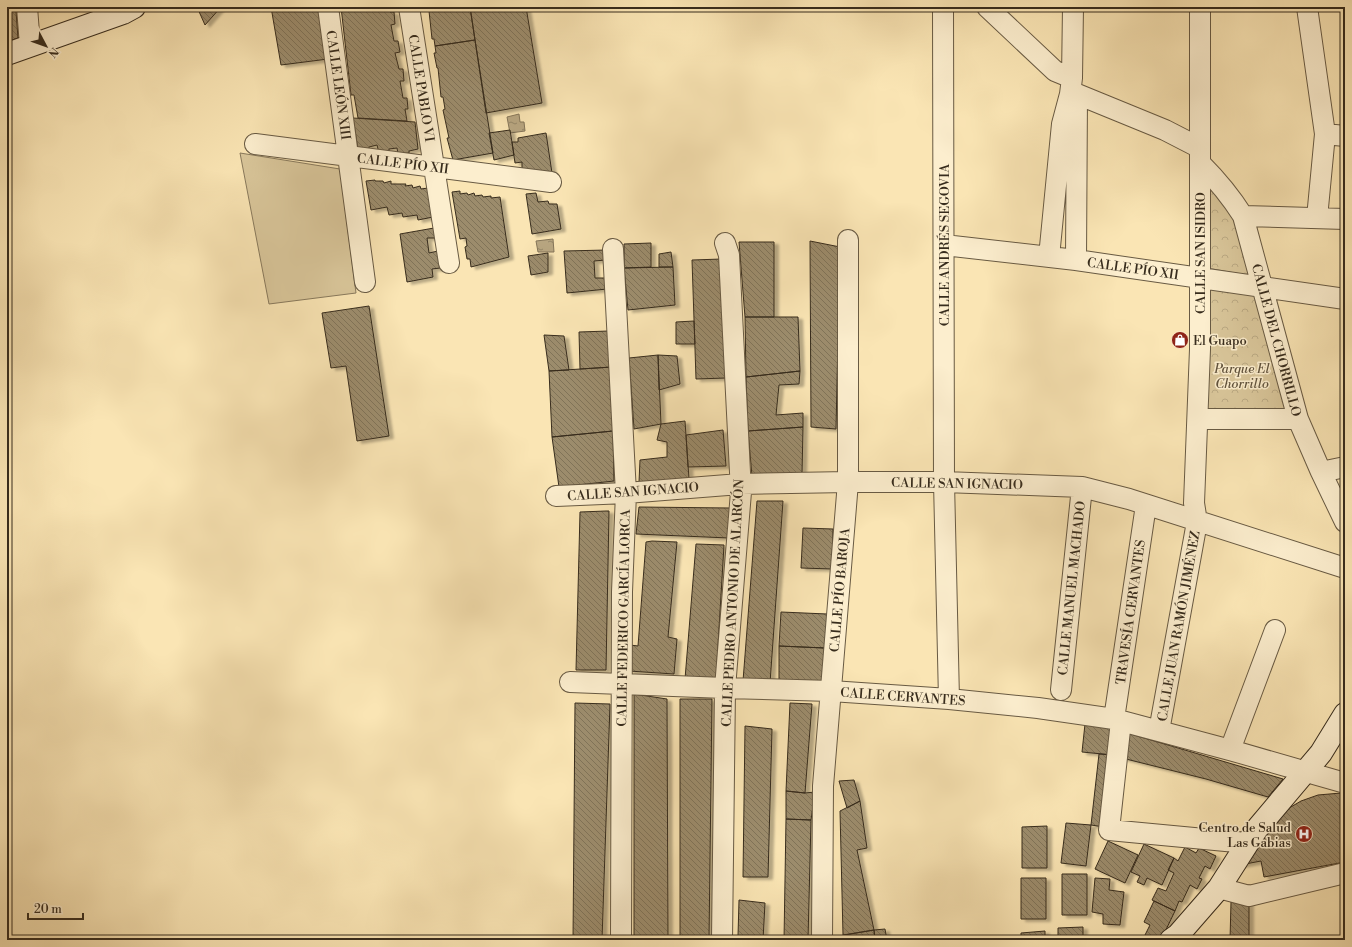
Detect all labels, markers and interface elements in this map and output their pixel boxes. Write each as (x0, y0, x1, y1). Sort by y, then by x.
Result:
north arrow (26, 26, 66, 66)
street label: CALLE LEÓN XIII (322, 29, 355, 141)
street label: CALLE PABLO VI (405, 33, 437, 143)
text: N (44, 44, 61, 60)
street label: CALLE PÍO XII (356, 149, 450, 178)
street label: CALLE ANDRÉS SEGOVIA (936, 163, 953, 326)
street label: CALLE SAN ISIDRO (1193, 192, 1209, 314)
street label: CALLE PÍO XII (1086, 254, 1180, 283)
street label: CALLE DEL CHORRILLO (1248, 262, 1304, 418)
shop icon: El Guapo (1170, 330, 1190, 350)
place label: El Guapo (1193, 333, 1247, 349)
park label: Parque El Chorrillo (1213, 361, 1271, 392)
street label: CALLE SAN IGNACIO (891, 475, 1023, 493)
street label: CALLE PEDRO ANTONIO DE ALARCÓN (718, 478, 747, 727)
street label: CALLE SAN IGNACIO (567, 479, 699, 505)
street label: CALLE MANUEL MACHADO (1055, 500, 1089, 676)
street label: CALLE FEDERICO GARCÍA LORCA (613, 508, 634, 727)
street label: CALLE PÍO BAROJA (826, 526, 853, 653)
street label: CALLE JUAN RAMÓN JIMÉNEZ (1153, 529, 1204, 723)
street label: TRAVESÍA CERVANTES (1112, 539, 1149, 686)
street label: CALLE CERVANTES (840, 685, 966, 709)
place label: Centro de Salud Las Gabias (1198, 820, 1292, 851)
hospital icon: Centro de Salud Las Gabias (1294, 824, 1314, 844)
scale bar (28, 895, 83, 921)
text: 20 m (34, 902, 62, 917)

